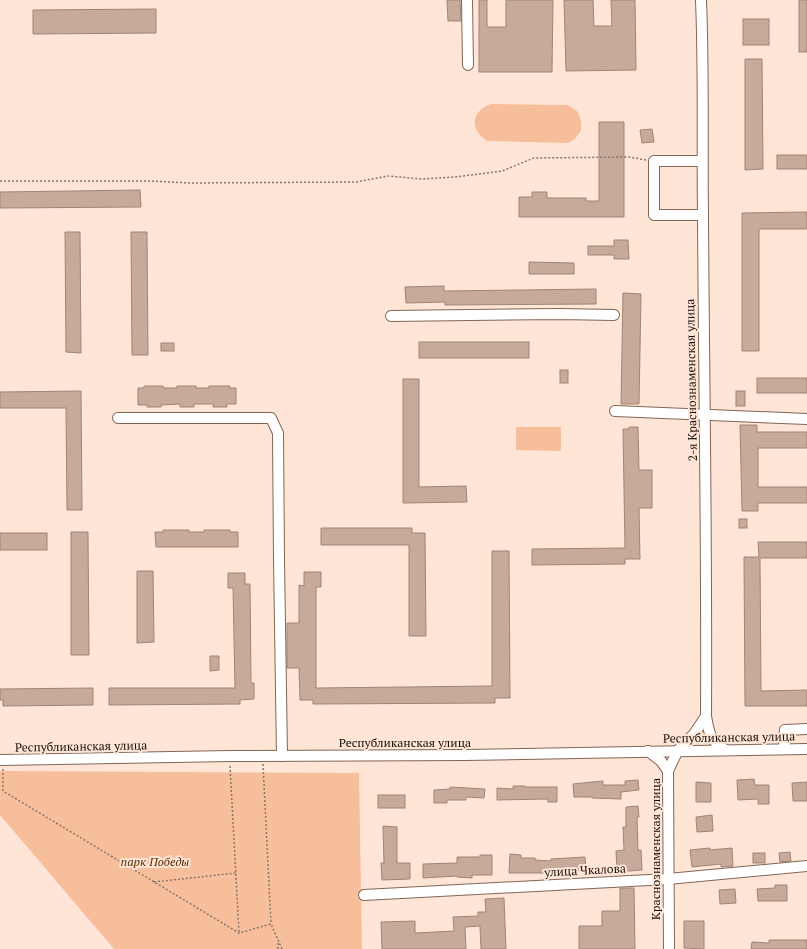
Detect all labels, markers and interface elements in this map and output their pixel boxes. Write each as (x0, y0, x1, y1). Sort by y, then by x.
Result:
street label: 2-я Краснознаменская улица (682, 299, 700, 461)
street label: Республиканская улица (663, 728, 795, 746)
street label: Республиканская улица (339, 735, 471, 750)
street label: Республиканская улица (15, 737, 147, 755)
street label: Краснознаменская улица (648, 778, 663, 920)
park label: парк Победы (121, 854, 189, 869)
street label: улица Чкалова (543, 860, 626, 880)

